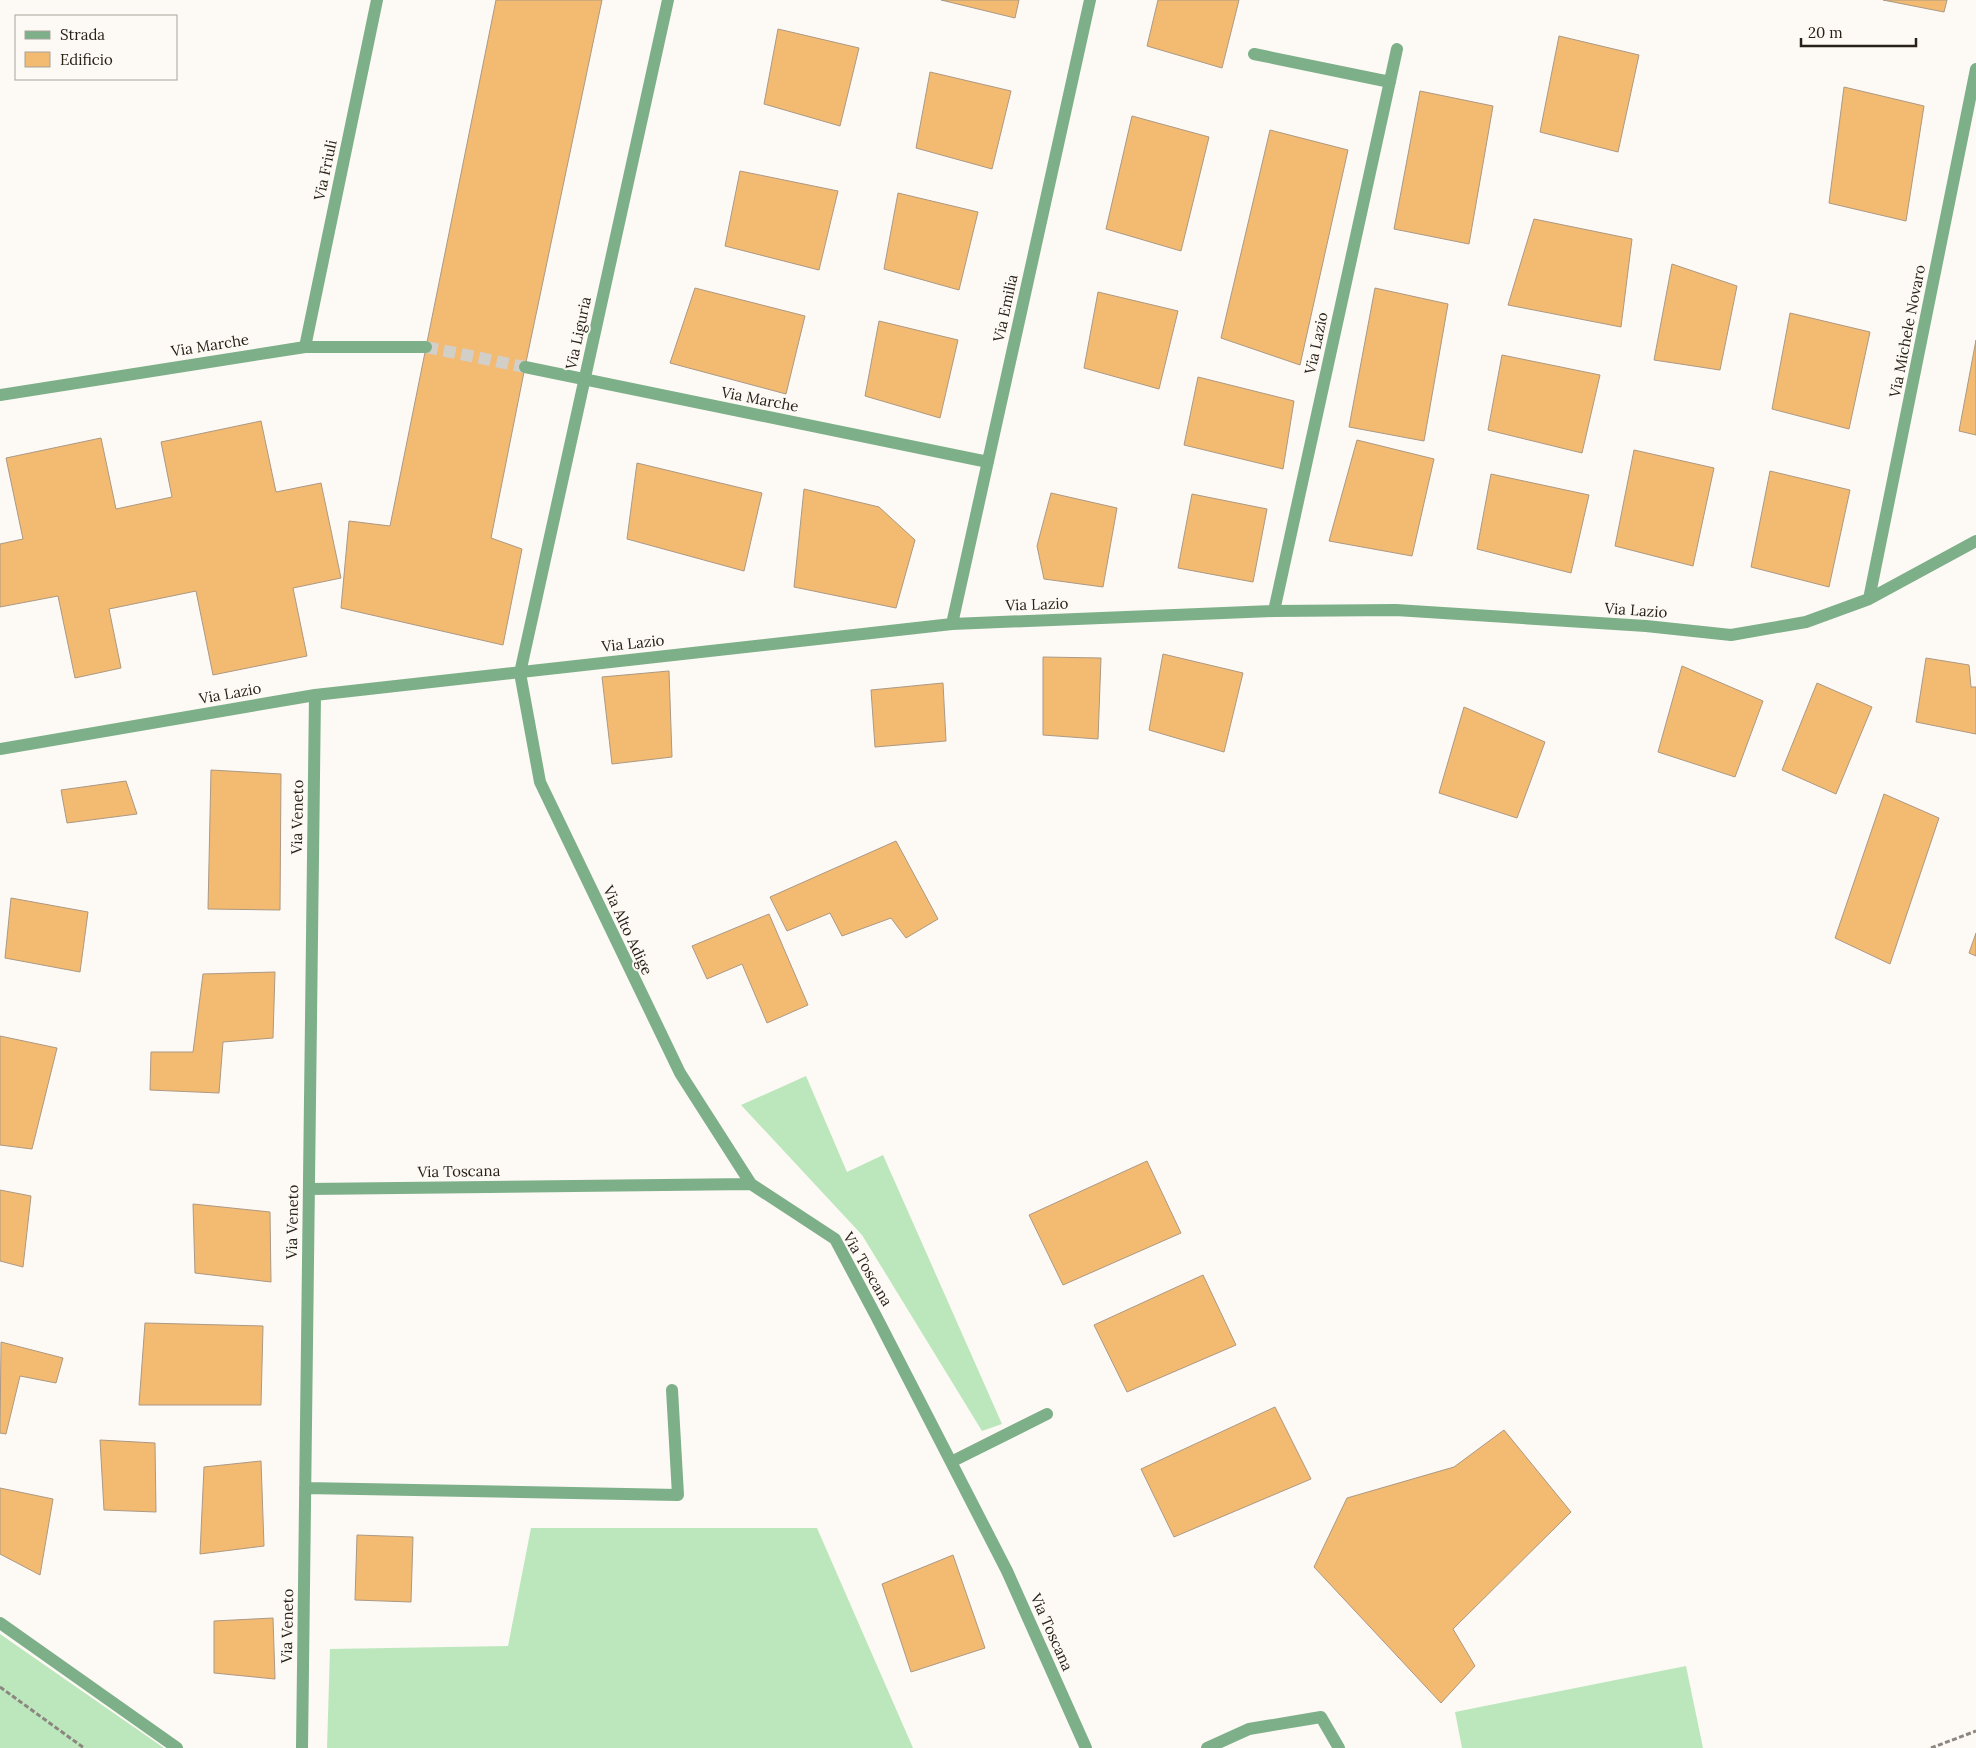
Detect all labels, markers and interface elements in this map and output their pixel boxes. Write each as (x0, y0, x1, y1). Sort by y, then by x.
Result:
legend (15, 15, 178, 80)
scale bar (1801, 15, 1916, 47)
text: 20 m (1808, 23, 1843, 42)
text: Strada (60, 25, 105, 44)
text: Edificio (60, 50, 113, 69)
street label: Via Friuli (309, 138, 341, 203)
street label: Via Michele Novaro (1885, 263, 1929, 400)
street label: Via Emilia (988, 272, 1021, 344)
street label: Via Liguria (561, 295, 595, 372)
street label: Via Lazio (1300, 310, 1332, 377)
street label: Via Marche (169, 329, 250, 361)
street label: Via Marche (719, 382, 800, 416)
street label: Via Lazio (1004, 593, 1069, 615)
street label: Via Lazio (1603, 598, 1668, 622)
street label: Via Lazio (600, 630, 665, 656)
street label: Via Lazio (196, 678, 263, 708)
street label: Via Veneto (287, 779, 307, 855)
street label: Via Alto Adige (599, 881, 657, 978)
street label: Via Toscana (417, 1161, 501, 1181)
street label: Via Veneto (282, 1184, 302, 1260)
street label: Via Toscana (839, 1228, 897, 1310)
street label: Via Veneto (277, 1588, 297, 1664)
street label: Via Toscana (1026, 1589, 1078, 1674)

